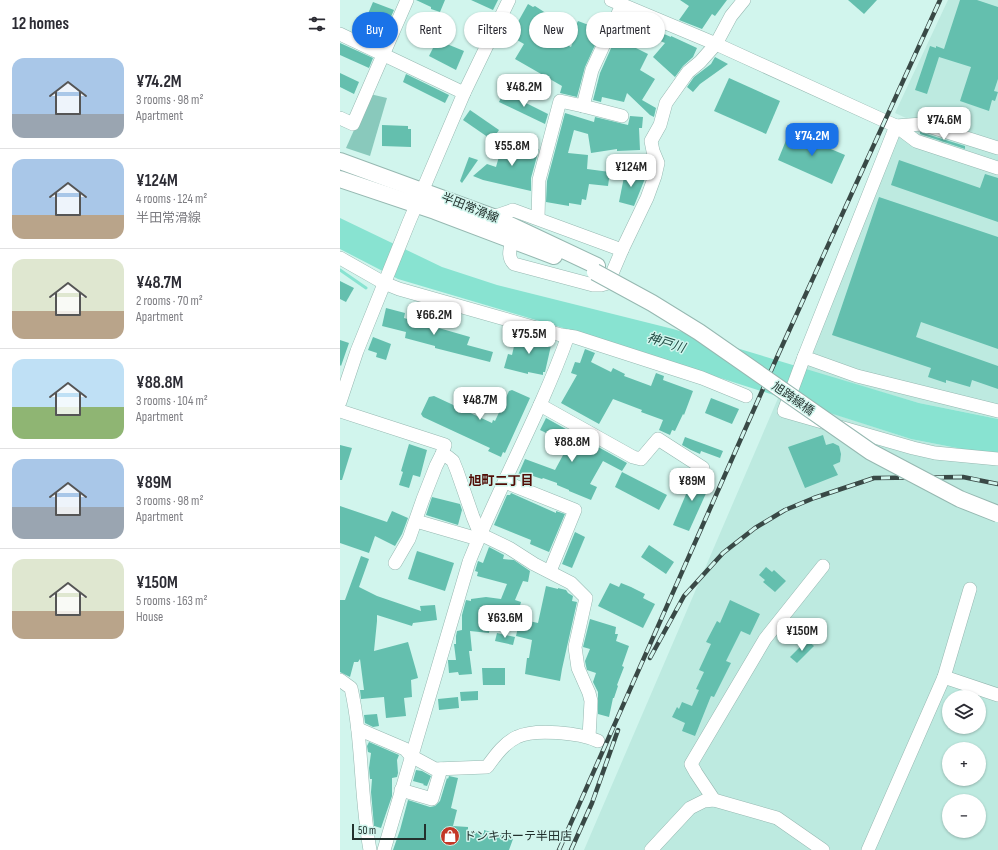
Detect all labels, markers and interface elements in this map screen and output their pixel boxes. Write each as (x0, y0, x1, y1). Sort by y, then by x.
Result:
chip: Buy (352, 12, 398, 48)
chip: Rent (406, 12, 456, 48)
chip: Filters (464, 12, 521, 48)
chip: New (529, 12, 578, 48)
chip: Apartment (586, 12, 665, 48)
icon: filters (306, 13, 328, 35)
text: 12 homes (12, 14, 69, 34)
text: ¥74.2M (136, 72, 182, 92)
icon: home (44, 74, 92, 122)
pin: ¥48.2M (491, 74, 557, 108)
text: ¥48.2M (506, 79, 542, 95)
text: 3 rooms · 98 m² (136, 92, 203, 108)
pin: ¥74.6M (911, 107, 977, 141)
text: Apartment (136, 108, 183, 124)
text: ¥74.6M (927, 112, 961, 128)
pin: ¥74.2M (779, 123, 845, 157)
text: ¥74.2M (795, 128, 829, 144)
pin: ¥55.8M (479, 133, 545, 167)
text: ¥55.8M (494, 138, 530, 154)
pin: ¥124M (603, 154, 659, 188)
text: ¥124M (615, 159, 647, 175)
text: ¥124M (136, 171, 178, 191)
icon: home (44, 175, 92, 223)
street label: 半田常滑線 (439, 190, 501, 226)
text: 4 rooms · 124 m² (136, 191, 207, 207)
text: 半田常滑線 (136, 210, 201, 226)
text: ¥48.7M (136, 273, 182, 293)
icon: home (44, 275, 92, 323)
text: 2 rooms · 70 m² (136, 293, 203, 309)
pin: ¥66.2M (401, 302, 467, 336)
text: ¥66.2M (416, 307, 452, 323)
text: Apartment (136, 309, 183, 325)
pin: ¥75.5M (496, 321, 562, 355)
text: ¥75.5M (512, 326, 547, 342)
water label: 神戸川 (645, 330, 689, 357)
text: ¥88.8M (136, 373, 183, 393)
icon: home (44, 375, 92, 423)
street label: 旭跨線橋 (769, 379, 817, 419)
pin: ¥48.7M (447, 387, 513, 421)
text: ¥48.7M (463, 392, 498, 408)
text: 3 rooms · 104 m² (136, 393, 208, 409)
text: Apartment (136, 409, 183, 425)
pin: ¥88.8M (539, 429, 605, 463)
text: ¥88.8M (554, 434, 590, 450)
pin: ¥89M (668, 468, 716, 502)
text: ¥89M (136, 473, 172, 493)
district label: 旭町二丁目 (468, 473, 534, 489)
text: ¥89M (678, 473, 706, 489)
icon: home (44, 475, 92, 523)
text: 3 rooms · 98 m² (136, 493, 203, 509)
text: Apartment (136, 509, 183, 525)
text: ¥150M (136, 573, 178, 593)
icon: home (44, 575, 92, 623)
text: 5 rooms · 163 m² (136, 593, 207, 609)
pin: ¥63.6M (472, 605, 538, 639)
text: House (136, 609, 163, 625)
text: ¥63.6M (487, 610, 523, 626)
pin: ¥150M (774, 618, 830, 652)
text: ¥150M (786, 623, 818, 639)
map controls (942, 690, 986, 838)
button: layers (942, 690, 986, 734)
button: + (942, 742, 986, 786)
button: − (942, 794, 986, 838)
scale bar (352, 822, 426, 841)
text: 50 m (358, 824, 376, 837)
shop icon: ドンキホーテ半田店 (439, 825, 461, 847)
place label: ドンキホーテ半田店 (464, 829, 572, 844)

